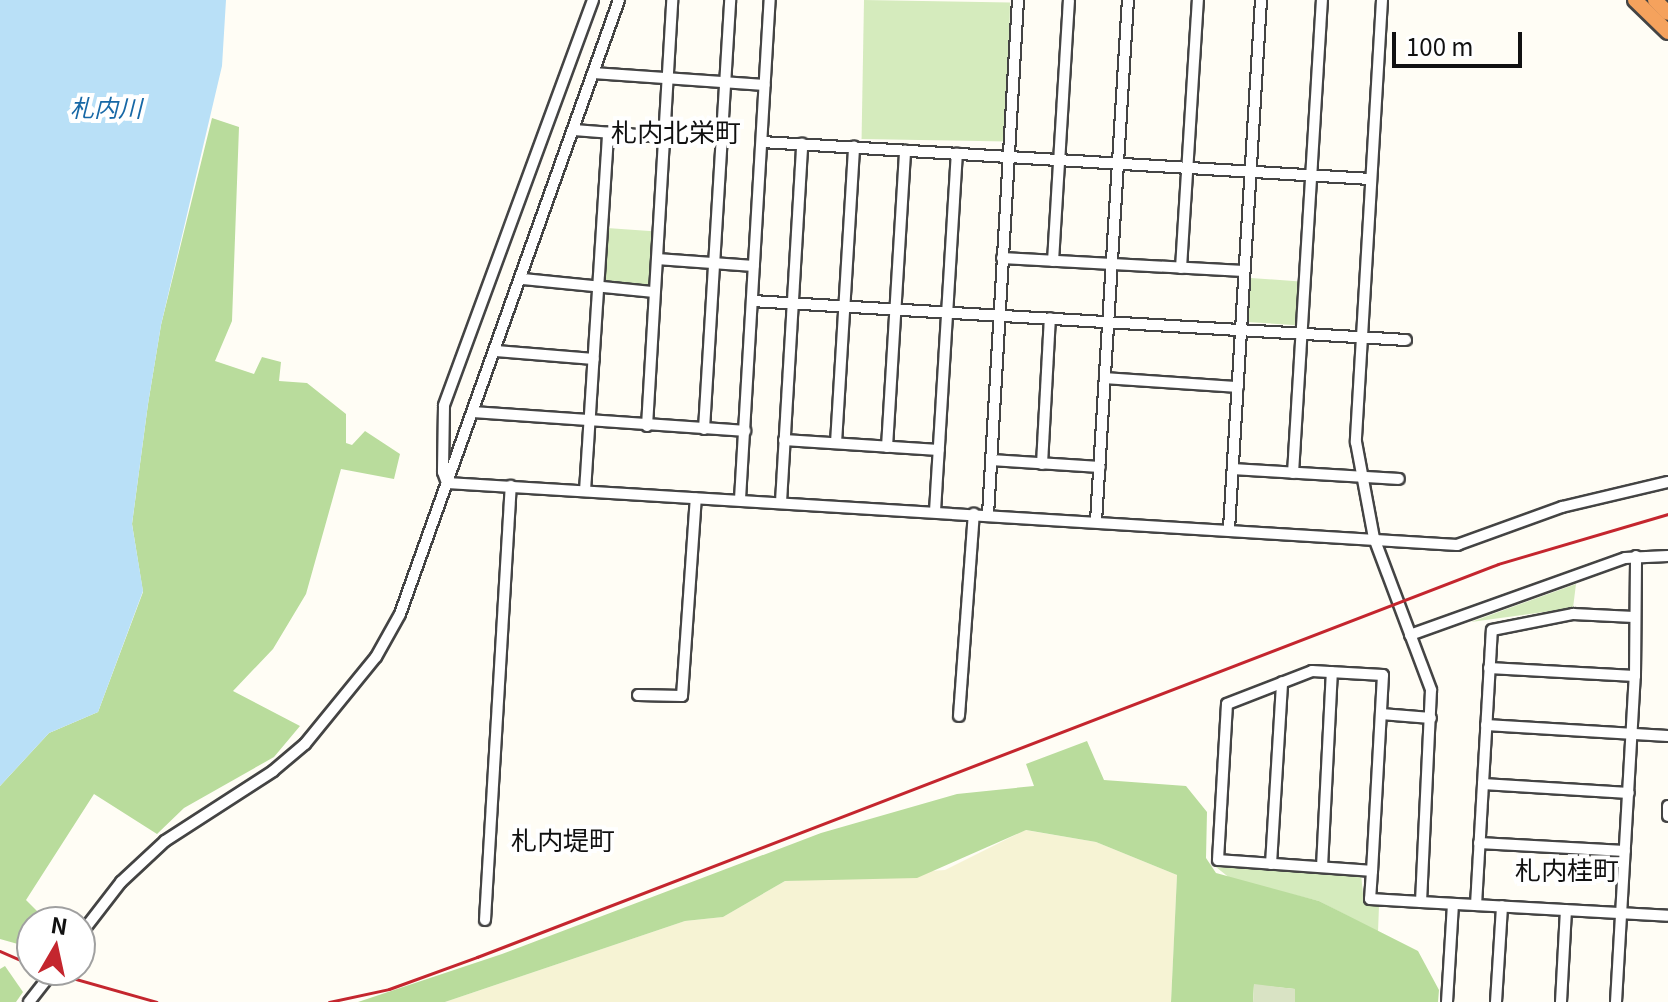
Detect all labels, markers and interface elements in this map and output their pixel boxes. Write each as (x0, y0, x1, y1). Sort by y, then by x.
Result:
scale bar (1396, 16, 1526, 66)
text: 100 m (1406, 28, 1474, 63)
water label: 札内川 (70, 93, 142, 121)
district label: 札内北栄町 (611, 115, 741, 147)
district label: 札内堤町 (511, 823, 615, 855)
district label: 札内桂町 (1515, 853, 1619, 885)
north arrow (16, 906, 96, 986)
text: N (49, 907, 70, 941)

